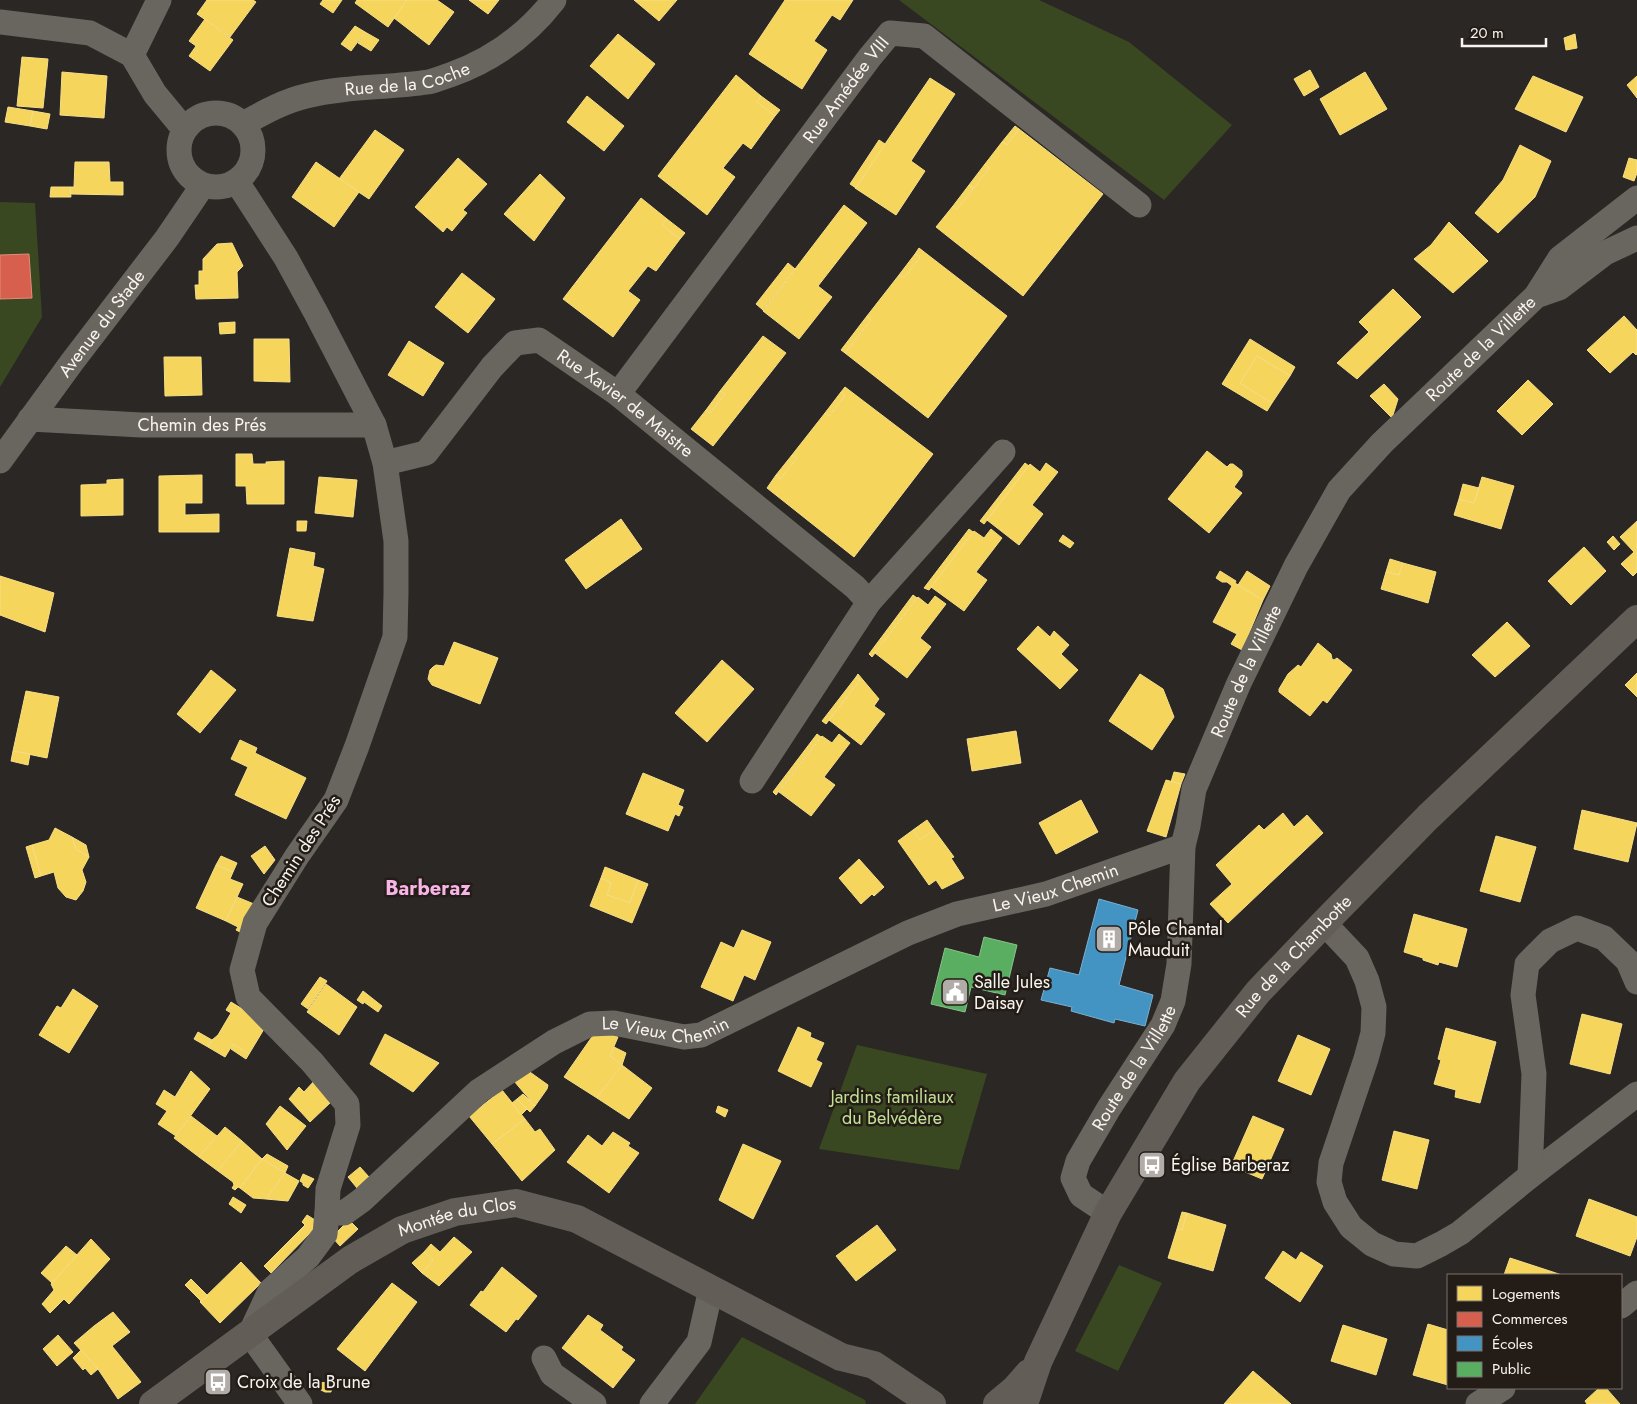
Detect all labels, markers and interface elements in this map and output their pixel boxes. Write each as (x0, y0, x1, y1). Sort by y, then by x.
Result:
scale bar (1462, 15, 1546, 47)
text: 20 m (1470, 22, 1504, 44)
street label: Rue Amédée VIII (797, 31, 895, 149)
street label: Rue de la Coche (344, 56, 474, 102)
street label: Avenue du Stade (52, 264, 151, 383)
street label: Route de la Villette (1420, 290, 1542, 408)
street label: Rue Xavier de Maistre (551, 343, 699, 464)
street label: Chemin des Prés (137, 412, 266, 438)
street label: Route de la Villette (1204, 600, 1288, 741)
street label: Chemin des Prés (255, 790, 347, 912)
street label: Le Vieux Chemin (990, 857, 1122, 919)
district label: Barberaz (385, 874, 471, 903)
street label: Rue de la Chambotte (1229, 889, 1358, 1023)
place label: Pôle Chantal Mauduit (1128, 916, 1223, 963)
building icon: Pôle Chantal Mauduit (1094, 924, 1124, 954)
place label: Salle Jules Daisay (974, 969, 1050, 1016)
public building icon: Salle Jules Daisay (940, 977, 970, 1007)
street label: Route de la Villette (1086, 1001, 1183, 1135)
street label: Le Vieux Chemin (601, 1009, 733, 1050)
park label: Jardins familiaux du Belvédère (828, 1084, 954, 1131)
bus stop icon: Église Barberaz (1137, 1150, 1167, 1180)
place label: Église Barberaz (1171, 1152, 1290, 1178)
street label: Montée du Clos (395, 1190, 518, 1243)
legend (1447, 1274, 1622, 1389)
text: Logements (1492, 1283, 1560, 1305)
text: Commerces (1492, 1308, 1567, 1330)
text: Écoles (1492, 1333, 1533, 1355)
text: Public (1492, 1358, 1531, 1380)
bus stop icon: Croix de la Brune (203, 1367, 233, 1397)
place label: Croix de la Brune (237, 1369, 370, 1395)

